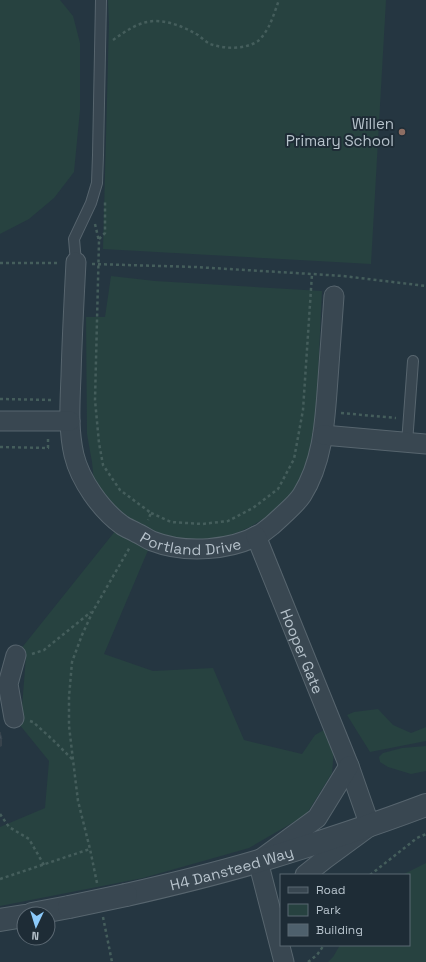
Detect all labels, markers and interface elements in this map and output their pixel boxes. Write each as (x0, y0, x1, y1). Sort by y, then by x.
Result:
place label: Willen Primary School (286, 114, 394, 150)
marker: Willen Primary School (397, 127, 407, 137)
street label: Portland Drive (137, 527, 243, 559)
street label: Hooper Gate (277, 606, 328, 696)
street label: H4 Dansteed Way (168, 842, 295, 894)
legend (280, 874, 410, 946)
text: Road (316, 882, 345, 898)
text: Park (316, 902, 341, 918)
north arrow (16, 906, 56, 946)
text: Building (316, 922, 363, 938)
text: N (31, 929, 39, 943)

